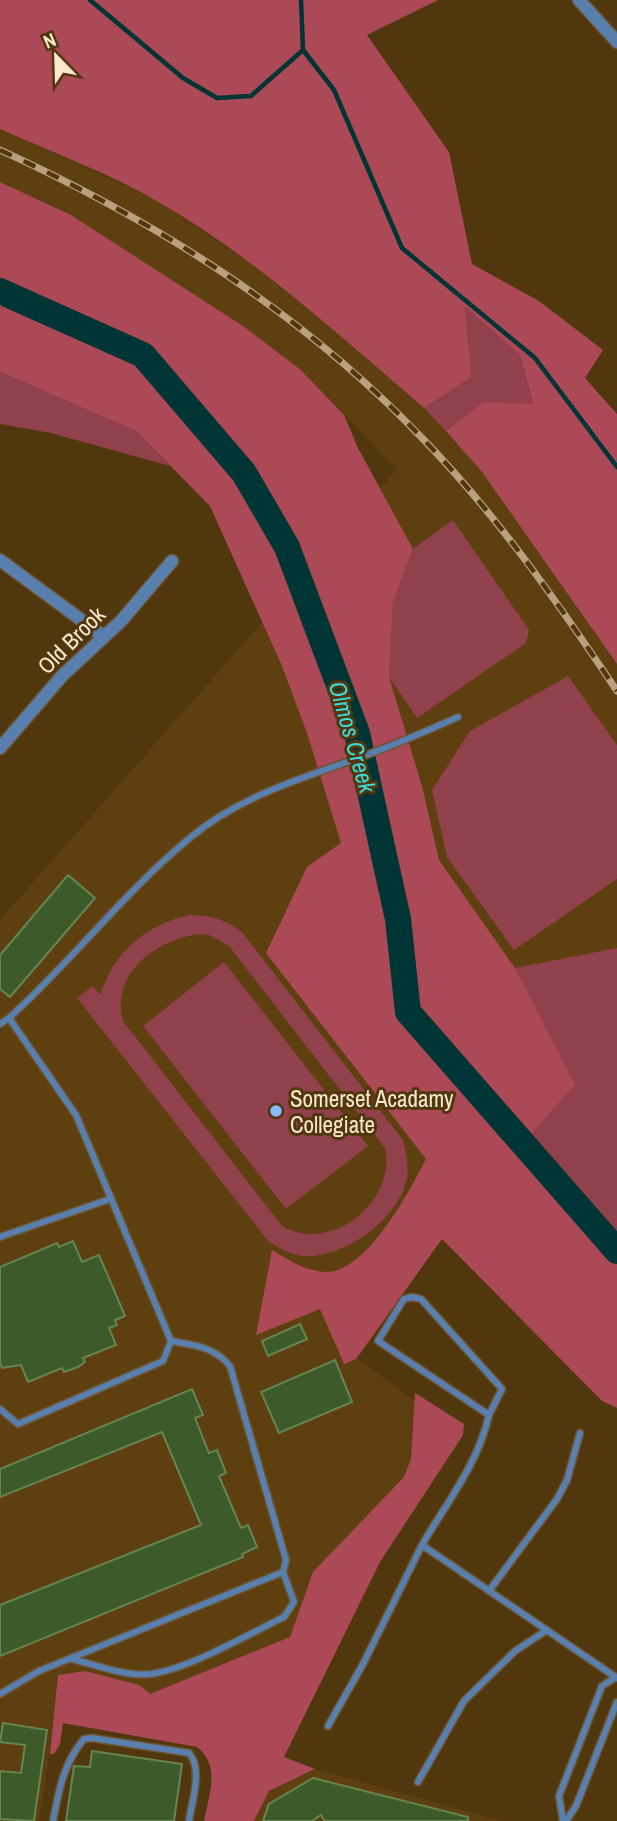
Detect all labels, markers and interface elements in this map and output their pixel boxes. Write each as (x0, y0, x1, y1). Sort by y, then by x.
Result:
north arrow (21, 21, 91, 91)
text: N (39, 26, 60, 55)
street label: Old Brook (30, 599, 112, 681)
water label: Olmos Creek (322, 677, 385, 798)
place label: Somerset Acadamy Collegiate (290, 1083, 454, 1140)
marker: Somerset Acadamy Collegiate (268, 1103, 284, 1119)

